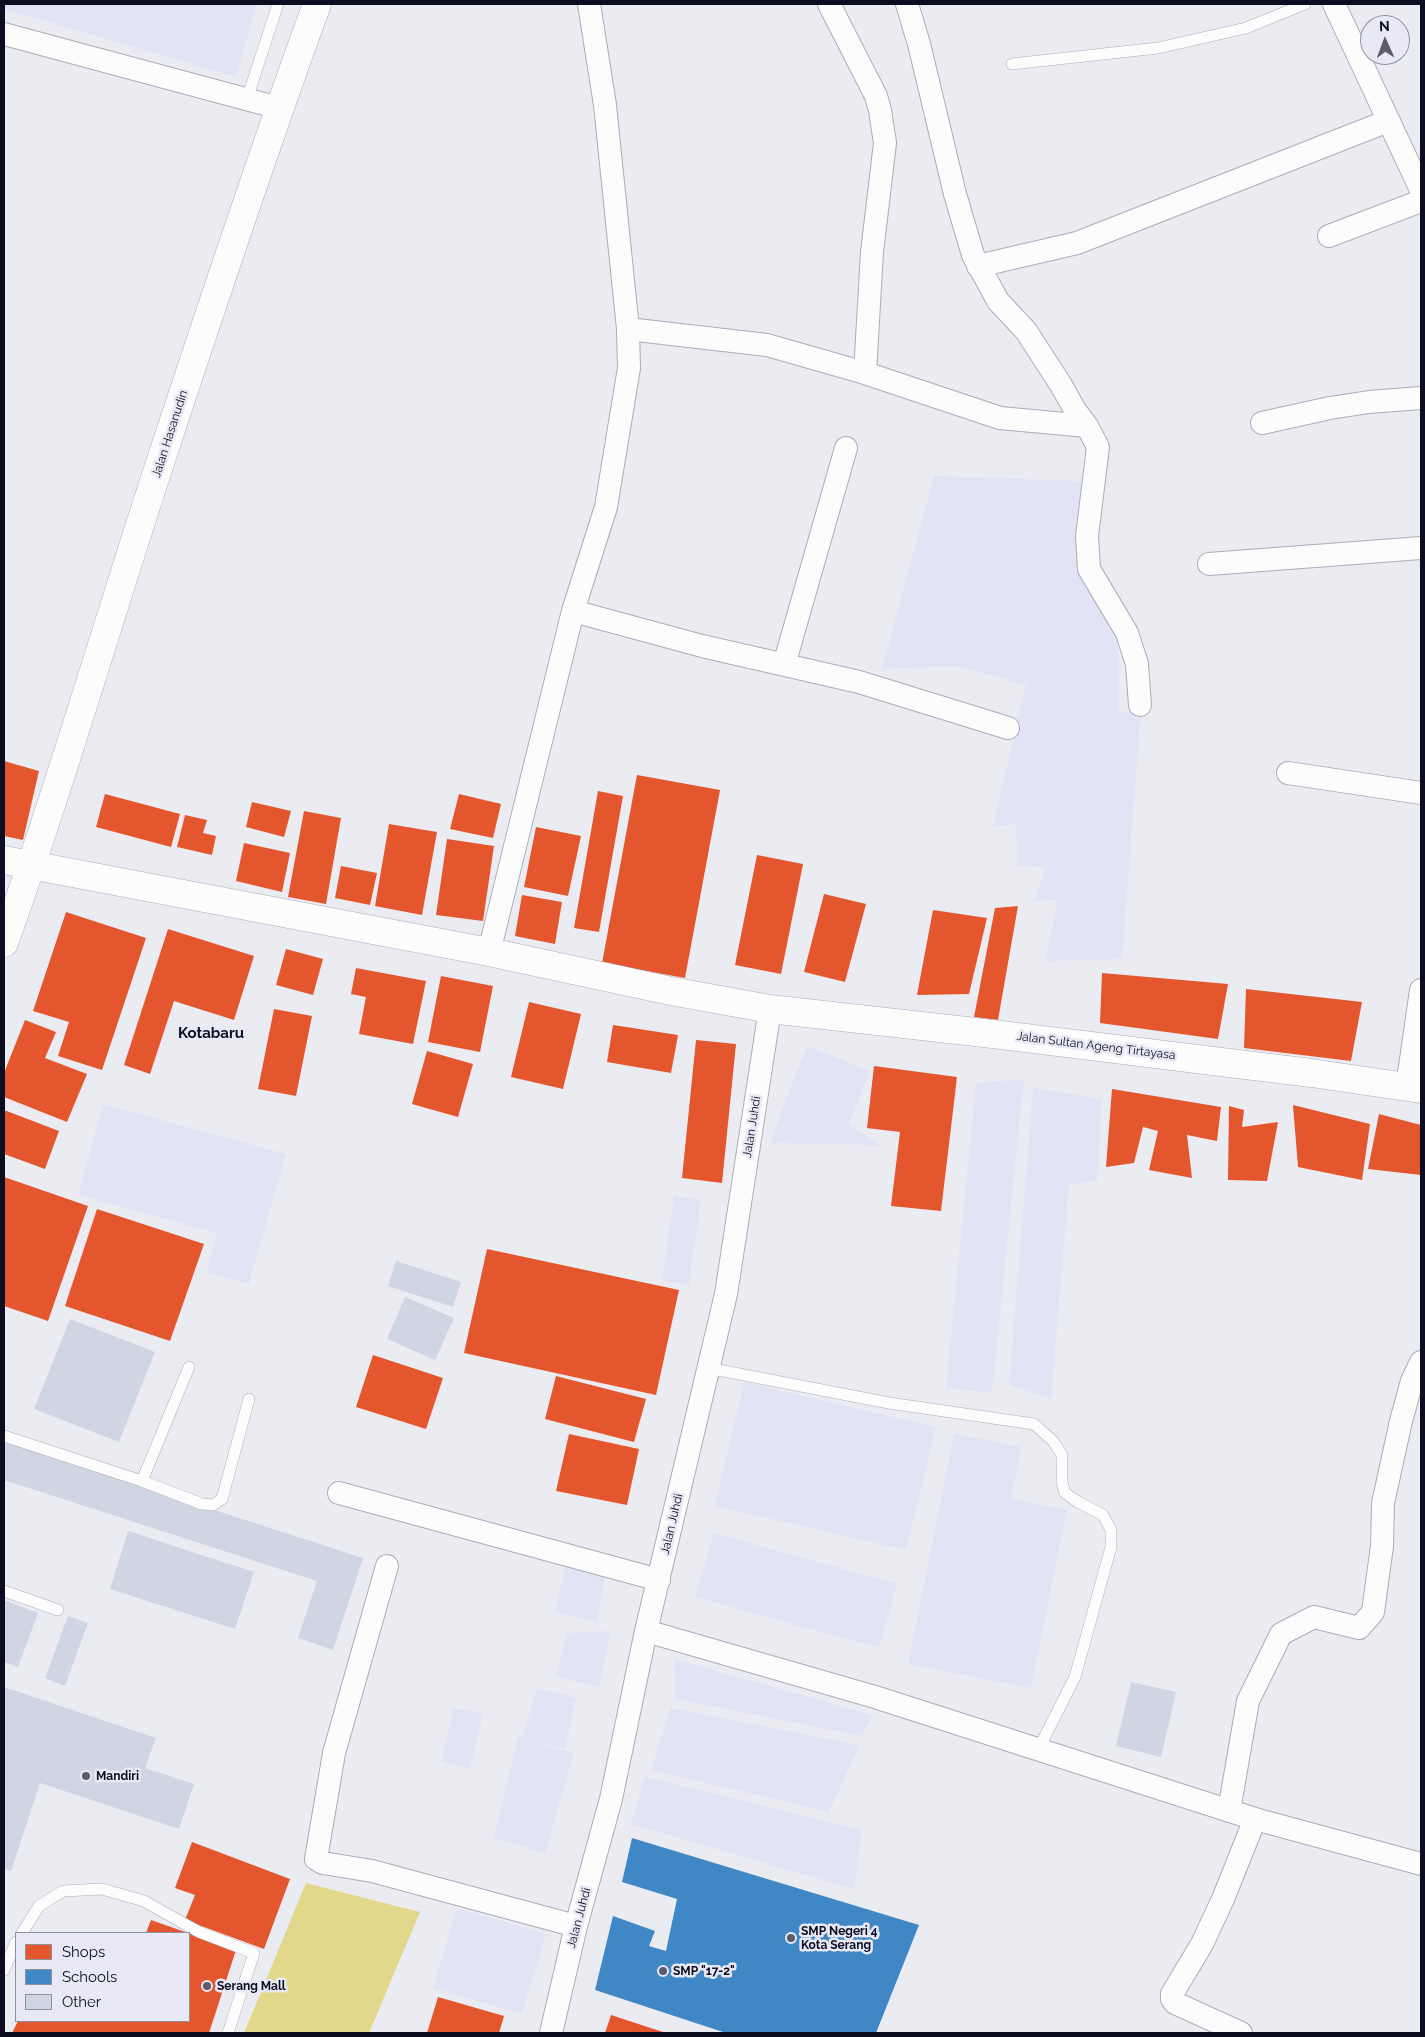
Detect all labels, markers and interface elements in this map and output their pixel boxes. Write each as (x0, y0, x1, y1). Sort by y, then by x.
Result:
north arrow (1360, 15, 1410, 65)
text: N (1379, 18, 1390, 34)
street label: Jalan Hasanudin (149, 389, 191, 479)
district label: Kotabaru (178, 1024, 244, 1042)
street label: Jalan Sultan Ageng Tirtayasa (1016, 1029, 1176, 1063)
street label: Jalan Juhdi (740, 1095, 764, 1159)
street label: Jalan Juhdi (658, 1492, 686, 1556)
place label: Mandiri (96, 1769, 139, 1783)
marker: Mandiri (80, 1770, 92, 1782)
street label: Jalan Juhdi (564, 1886, 594, 1950)
place label: SMP Negeri 4 Kota Serang (801, 1924, 878, 1952)
legend (15, 1932, 190, 2022)
marker: SMP Negeri 4 Kota Serang (785, 1932, 797, 1944)
text: Shops (62, 1943, 105, 1961)
place label: SMP "17-2" (673, 1964, 735, 1978)
marker: SMP "17-2" (657, 1965, 669, 1977)
text: Schools (62, 1968, 117, 1986)
place label: Serang Mall (217, 1979, 286, 1993)
marker: Serang Mall (201, 1980, 213, 1992)
text: Other (62, 1993, 101, 2011)

